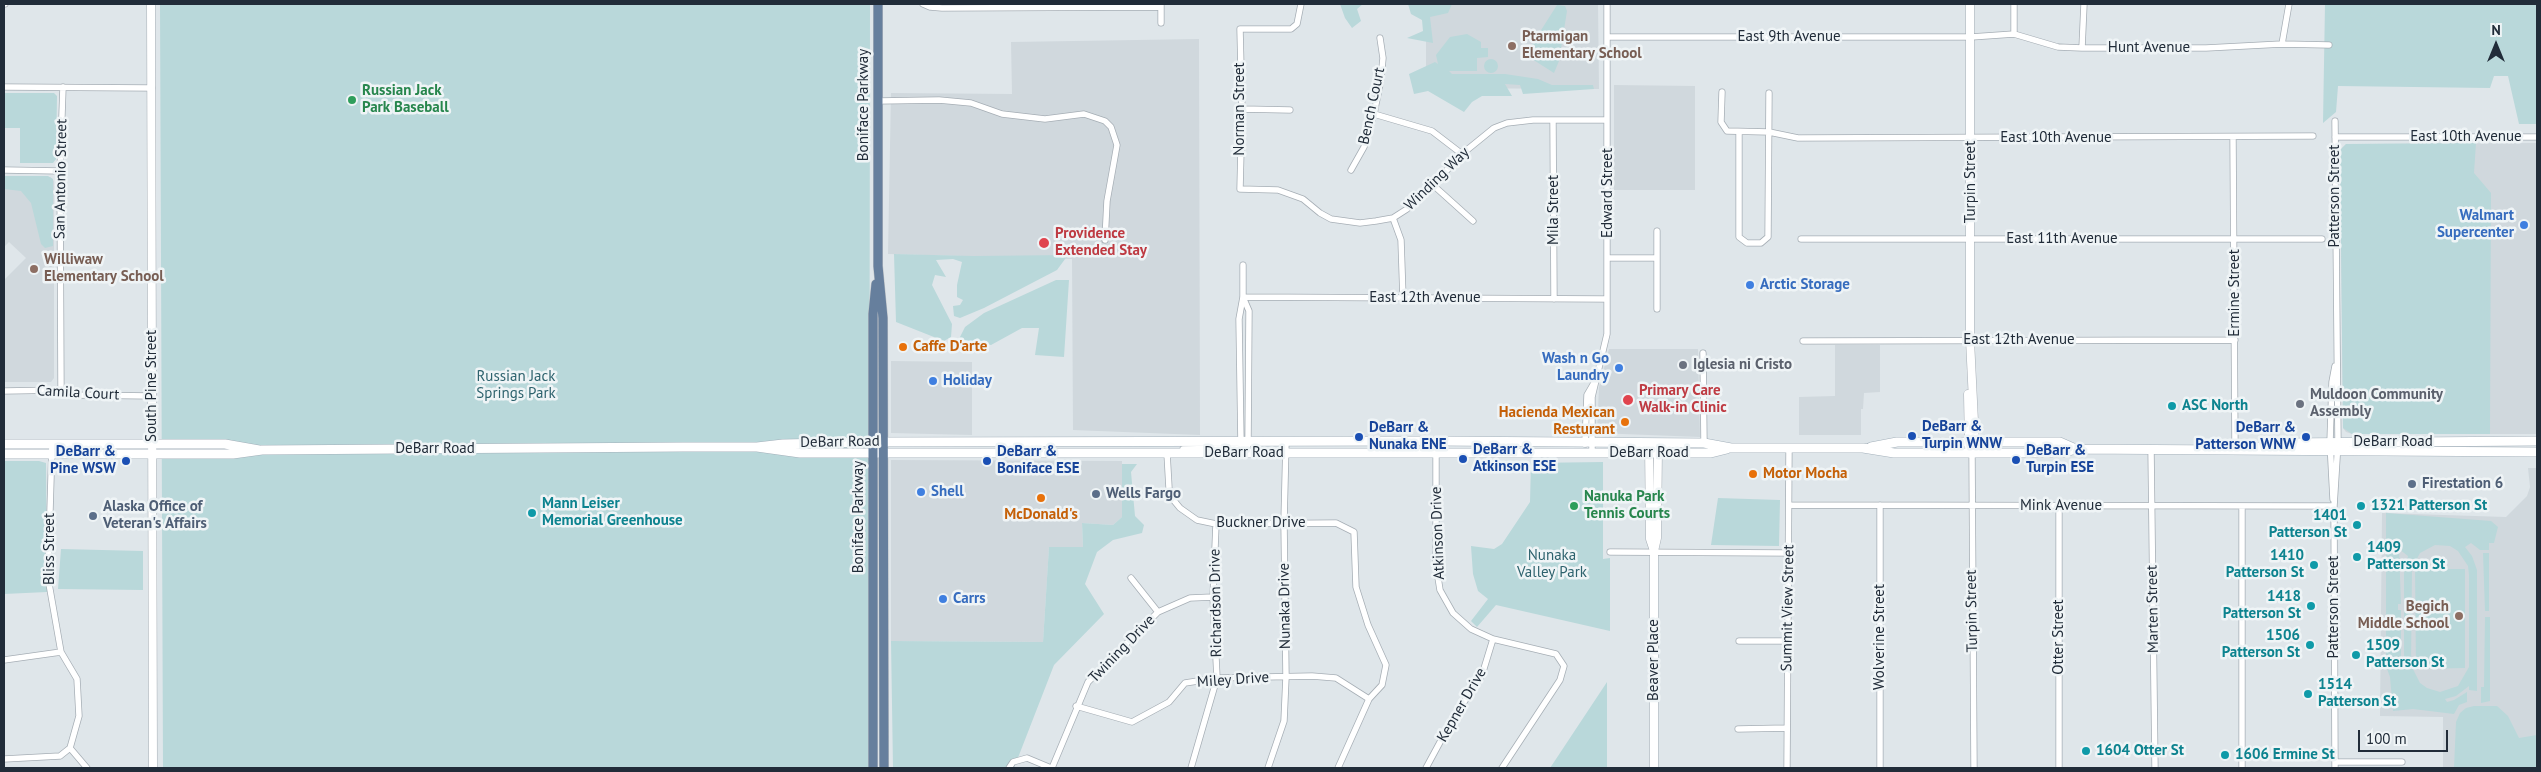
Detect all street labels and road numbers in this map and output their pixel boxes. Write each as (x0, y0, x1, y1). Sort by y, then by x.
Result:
street label: East 9th Avenue (1737, 28, 1841, 46)
street label: Hunt Avenue (2108, 39, 2190, 57)
street label: Boniface Parkway (855, 49, 873, 161)
street label: Norman Street (1231, 62, 1249, 156)
street label: Bench Court (1355, 66, 1389, 146)
street label: San Antonio Street (51, 119, 71, 239)
street label: East 10th Avenue (2410, 128, 2522, 146)
street label: East 10th Avenue (2000, 129, 2112, 147)
street label: Turpin Street (1962, 141, 1980, 223)
street label: Winding Way (1401, 144, 1473, 214)
street label: Patterson Street (2326, 145, 2344, 247)
street label: Edward Street (1599, 148, 1617, 238)
street label: Mila Street (1545, 175, 1563, 245)
street label: East 11th Avenue (2006, 230, 2118, 248)
street label: Ermine Street (2226, 249, 2244, 337)
street label: East 12th Avenue (1369, 289, 1481, 307)
street label: South Pine Street (143, 330, 161, 442)
street label: East 12th Avenue (1963, 331, 2075, 349)
street label: Camila Court (36, 382, 120, 404)
street label: DeBarr Road (800, 432, 880, 452)
street label: DeBarr Road (2353, 433, 2433, 451)
street label: DeBarr Road (395, 440, 475, 458)
street label: DeBarr Road (1204, 444, 1284, 462)
street label: DeBarr Road (1609, 444, 1689, 462)
street label: Boniface Parkway (850, 461, 868, 573)
street label: Atkinson Drive (1427, 486, 1449, 580)
street label: Mink Avenue (2020, 497, 2102, 515)
street label: Bliss Street (41, 513, 59, 585)
street label: Buckner Drive (1216, 514, 1306, 532)
street label: Summit View Street (1778, 544, 1798, 672)
street label: Richardson Drive (1206, 548, 1226, 658)
street label: Patterson Street (2325, 556, 2343, 658)
street label: Nunaka Drive (1275, 563, 1295, 649)
street label: Marten Street (2143, 565, 2163, 653)
street label: Turpin Street (1962, 570, 1982, 652)
street label: Wolverine Street (1871, 584, 1889, 690)
street label: Otter Street (2050, 599, 2068, 675)
street label: Twining Drive (1085, 611, 1159, 687)
street label: Beaver Place (1645, 619, 1663, 701)
street label: Kepner Drive (1434, 665, 1490, 745)
street label: Miley Drive (1196, 669, 1270, 691)

